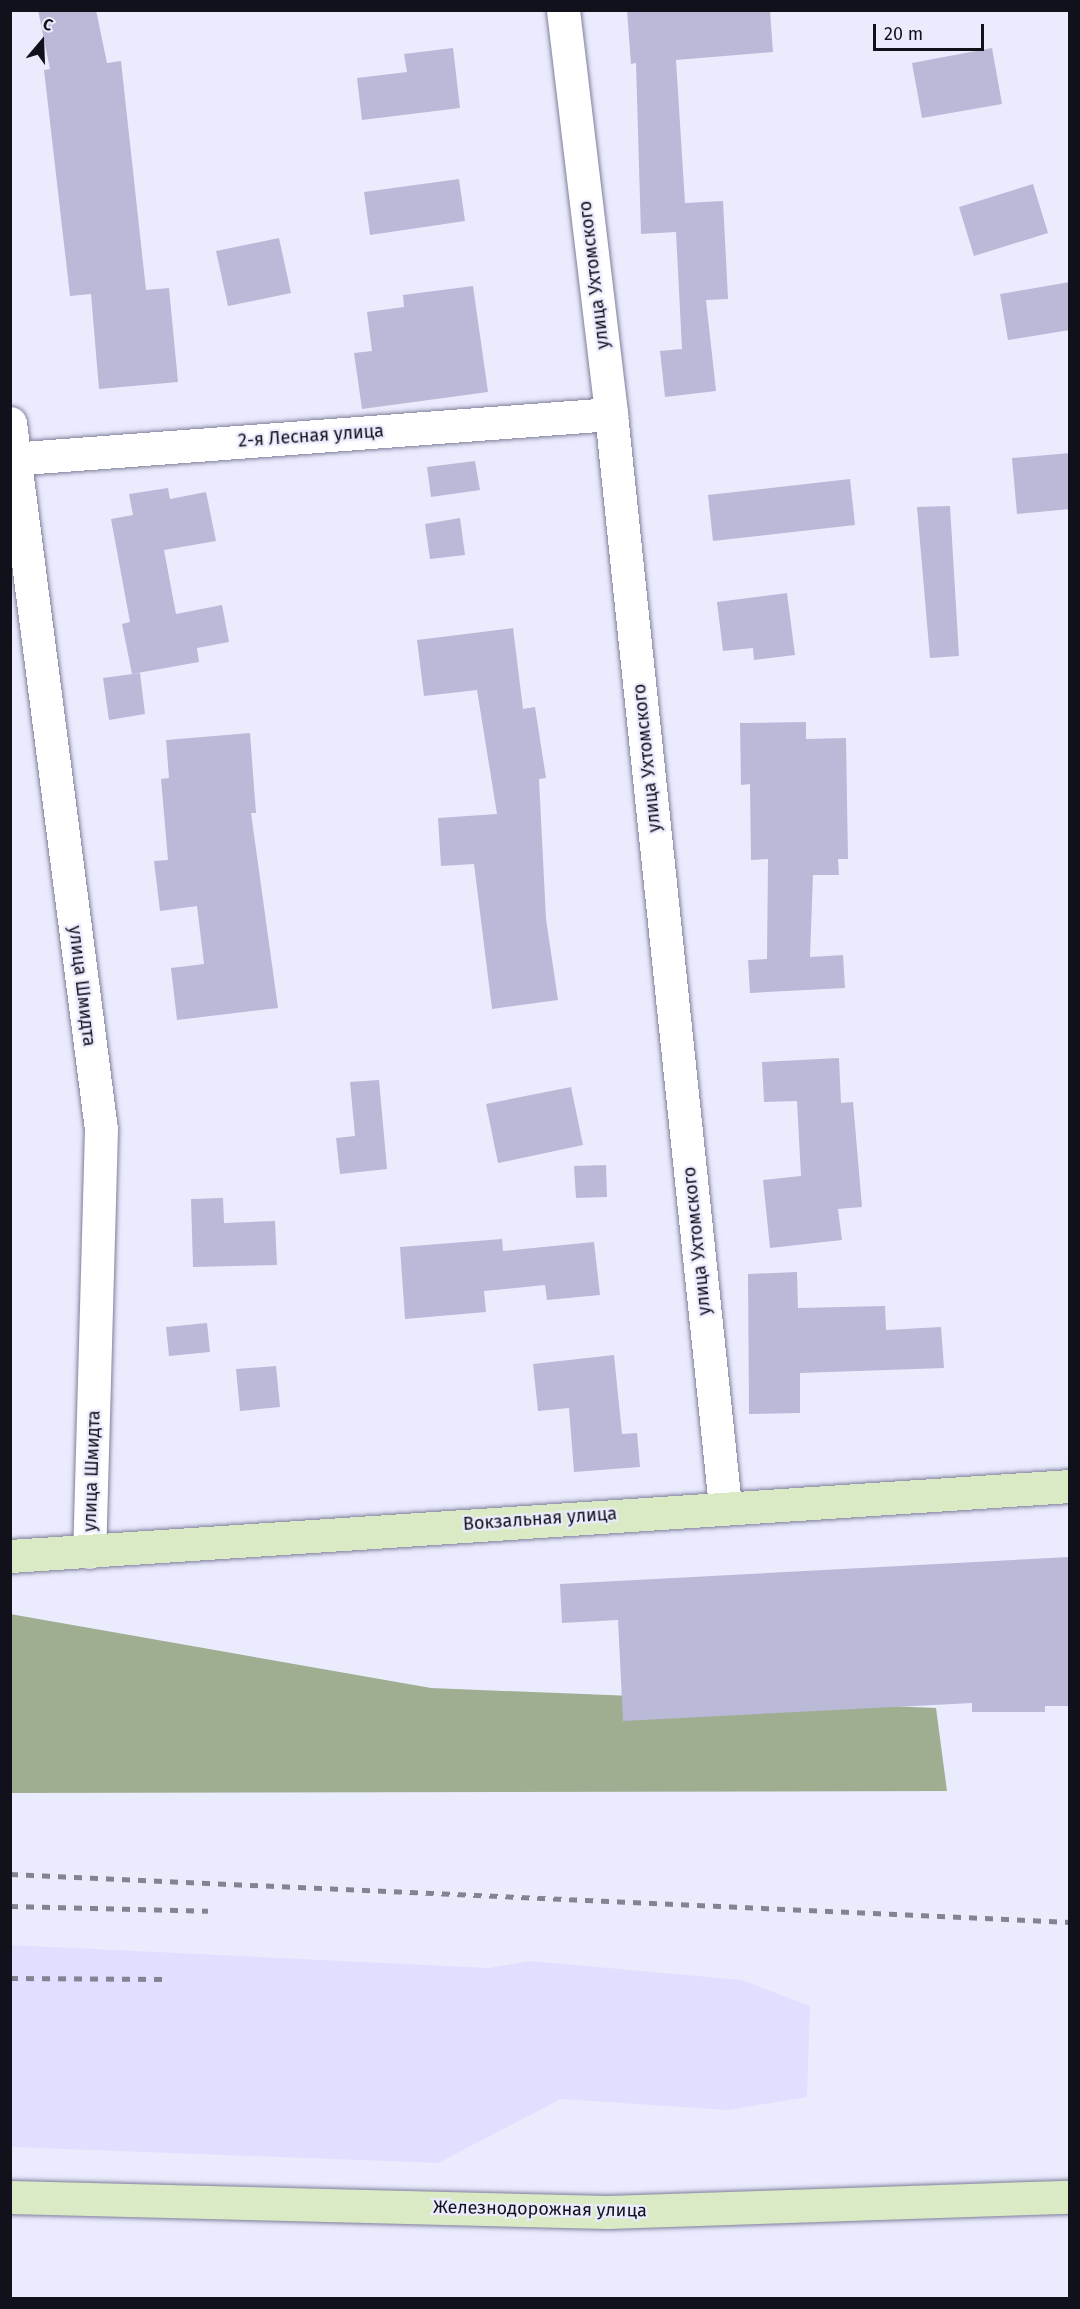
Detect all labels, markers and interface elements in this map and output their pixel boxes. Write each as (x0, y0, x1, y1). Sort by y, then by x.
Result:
north arrow (12, 12, 72, 72)
scale bar (876, 12, 987, 50)
text: С (41, 14, 55, 35)
text: 20 m (884, 23, 923, 45)
street label: улица Ухтомского (574, 200, 614, 350)
street label: 2-я Лесная улица (237, 420, 385, 452)
street label: улица Ухтомского (628, 683, 666, 833)
street label: улица Шмидта (64, 924, 100, 1048)
street label: улица Ухтомского (678, 1166, 716, 1316)
street label: улица Шмидта (79, 1410, 105, 1532)
street label: Вокзальная улица (462, 1503, 618, 1535)
street label: Железнодорожная улица (433, 2196, 647, 2222)

